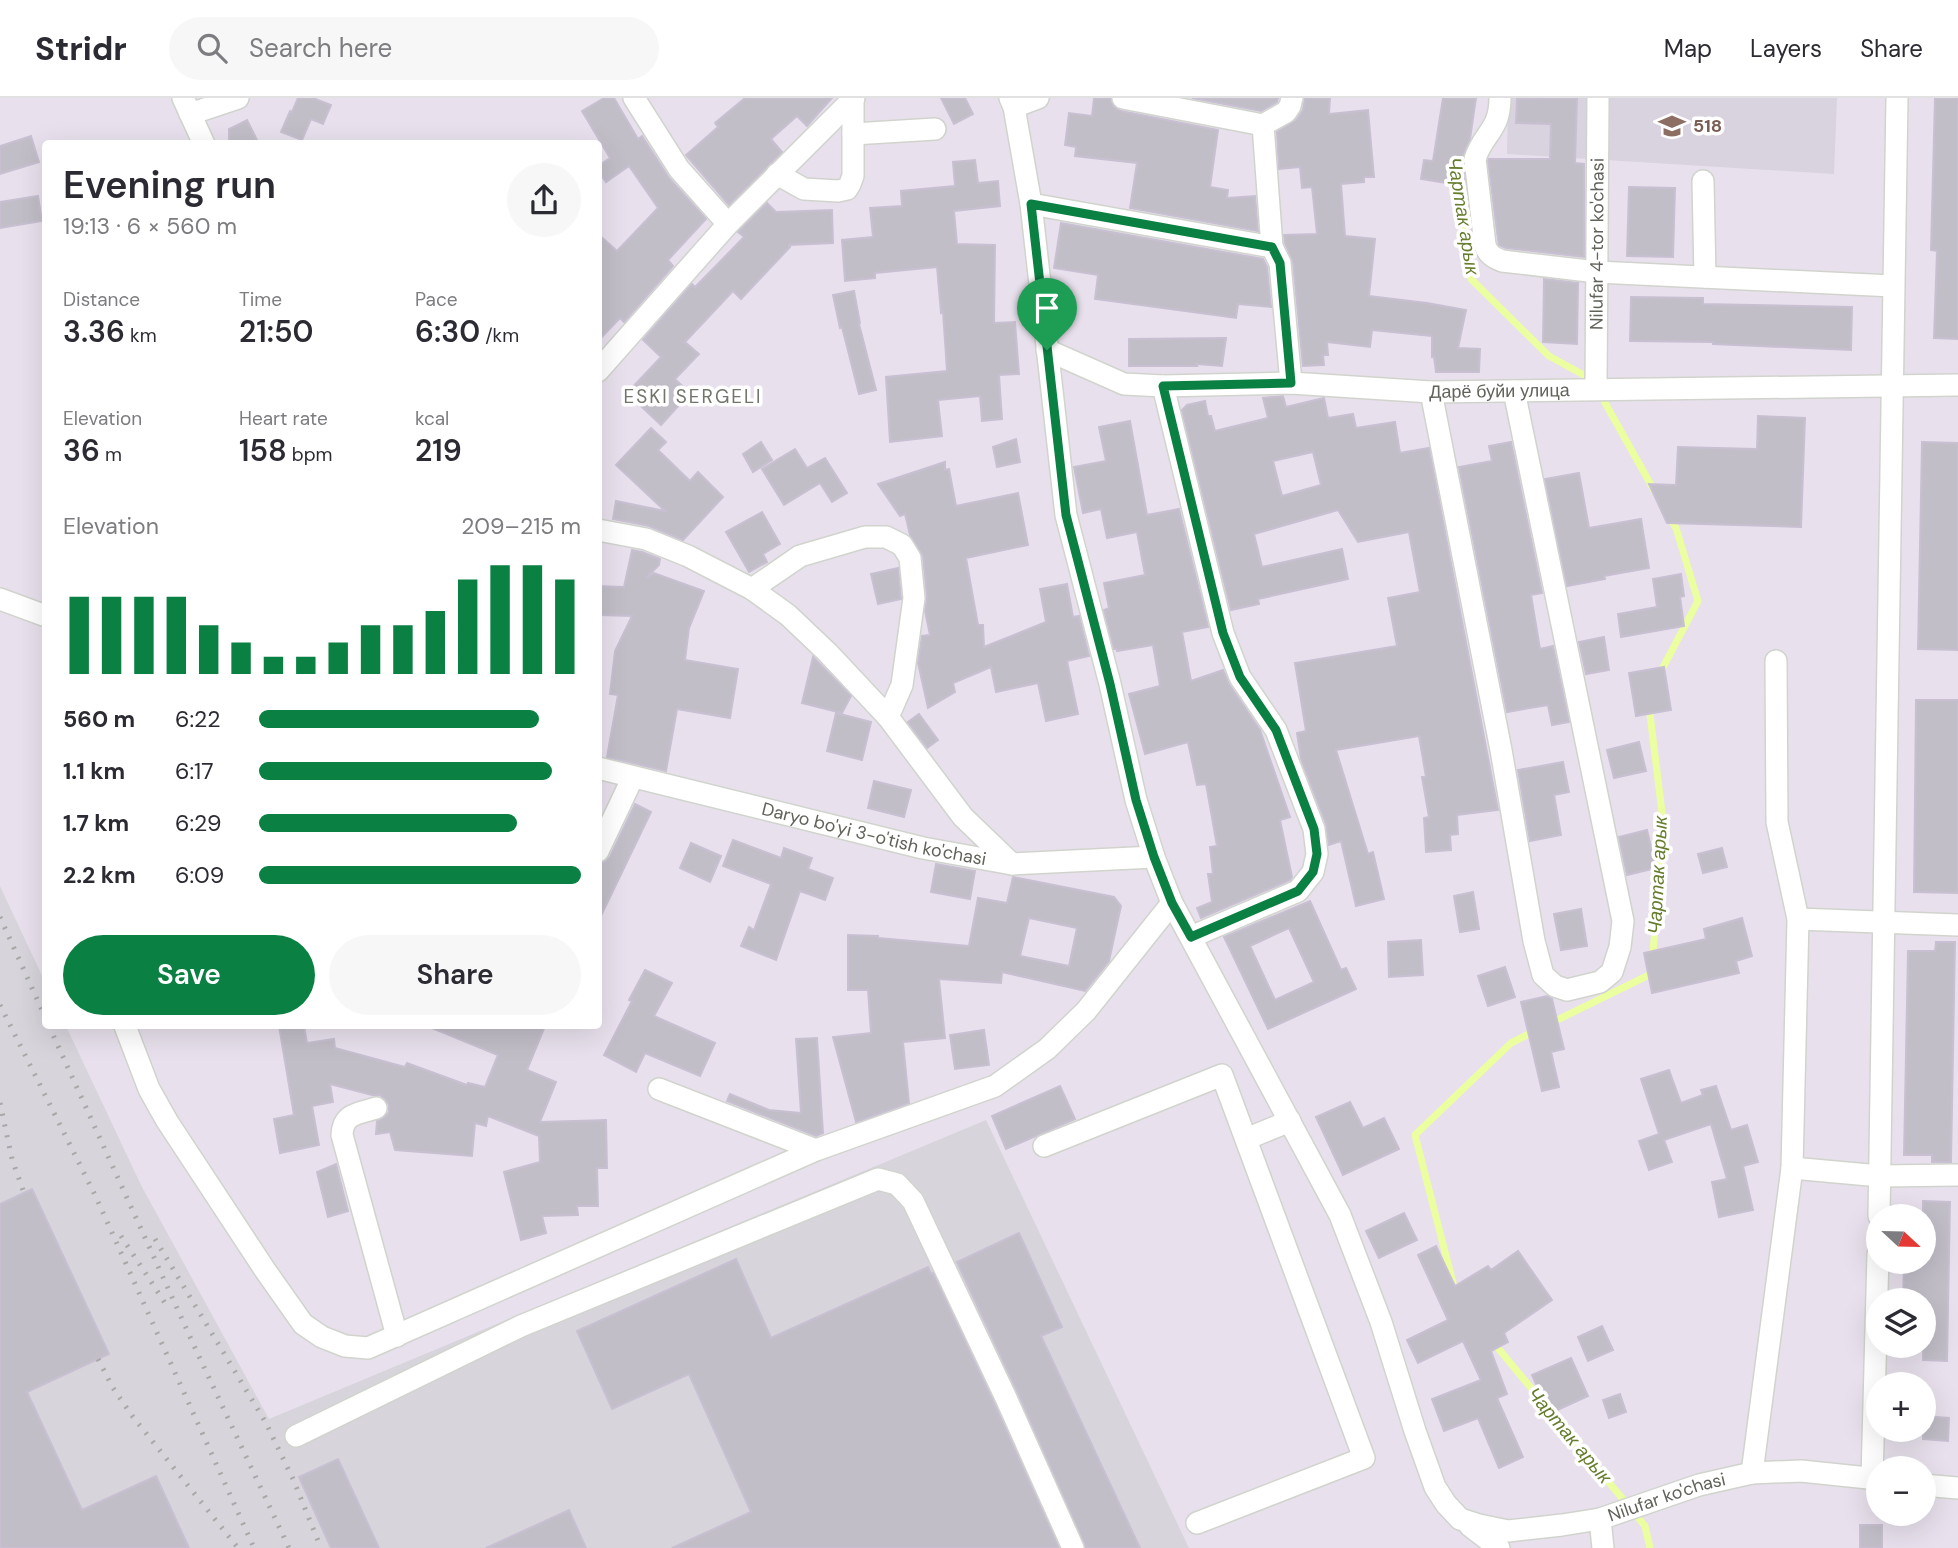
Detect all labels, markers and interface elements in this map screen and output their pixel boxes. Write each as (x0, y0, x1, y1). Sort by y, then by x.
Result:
search box (169, 17, 659, 80)
text: Stridr (35, 27, 127, 70)
icon: search (193, 29, 231, 67)
text: Search here (249, 31, 392, 65)
text: Map (1664, 33, 1712, 64)
text: Layers (1750, 33, 1822, 64)
text: Share (1860, 33, 1923, 64)
school or university icon: 518 (1657, 111, 1687, 141)
place label: 518 (1693, 114, 1722, 138)
water label: Чартак арык (1442, 156, 1485, 278)
street label: Nilufar 4-tor ko'chasi (1584, 158, 1610, 330)
text: Evening run (63, 160, 276, 210)
button: share (507, 163, 581, 237)
text: 19:13 · 6 × 560 m (63, 211, 237, 241)
pin (1017, 278, 1077, 350)
text: Distance (63, 287, 140, 312)
text: Time (239, 287, 282, 312)
text: Pace (415, 287, 458, 312)
icon: arrive (1028, 289, 1066, 327)
text: 3.36 (63, 312, 125, 351)
text: 21:50 (239, 312, 313, 351)
text: 6:30 (415, 312, 480, 351)
text: km (125, 323, 157, 348)
text: /km (480, 323, 519, 348)
street label: Дарё буйи улица (1429, 378, 1571, 404)
district label: ESKI SERGELI (624, 384, 763, 409)
text: Elevation (63, 406, 142, 431)
text: Heart rate (239, 406, 328, 431)
text: kcal (415, 406, 449, 431)
text: 36 (63, 431, 100, 470)
text: 158 (239, 431, 287, 470)
text: 219 (415, 431, 462, 470)
text: m (100, 442, 122, 467)
text: bpm (287, 442, 333, 467)
text: Elevation (63, 511, 159, 541)
text: 209–215 m (461, 511, 581, 541)
text: 560 m (63, 704, 135, 734)
text: 6:22 (175, 704, 221, 734)
text: 1.1 km (63, 756, 125, 786)
text: 6:17 (175, 756, 214, 786)
street label: Daryo bo'yi 3-o'tish ko'chasi (759, 797, 988, 871)
text: 1.7 km (63, 808, 129, 838)
text: 6:29 (175, 808, 222, 838)
water label: Чартак арык (1642, 814, 1673, 935)
text: 2.2 km (63, 860, 136, 890)
text: 6:09 (175, 860, 224, 890)
button: Save (63, 935, 315, 1015)
button: Share (329, 935, 581, 1015)
north arrow (1866, 1204, 1936, 1274)
map controls (1866, 1204, 1936, 1526)
button: layers (1866, 1288, 1936, 1358)
button: + (1866, 1372, 1936, 1442)
water label: Чартак арык (1522, 1382, 1618, 1490)
button: − (1866, 1456, 1936, 1526)
street label: Nilufar ko'chasi (1605, 1467, 1728, 1527)

